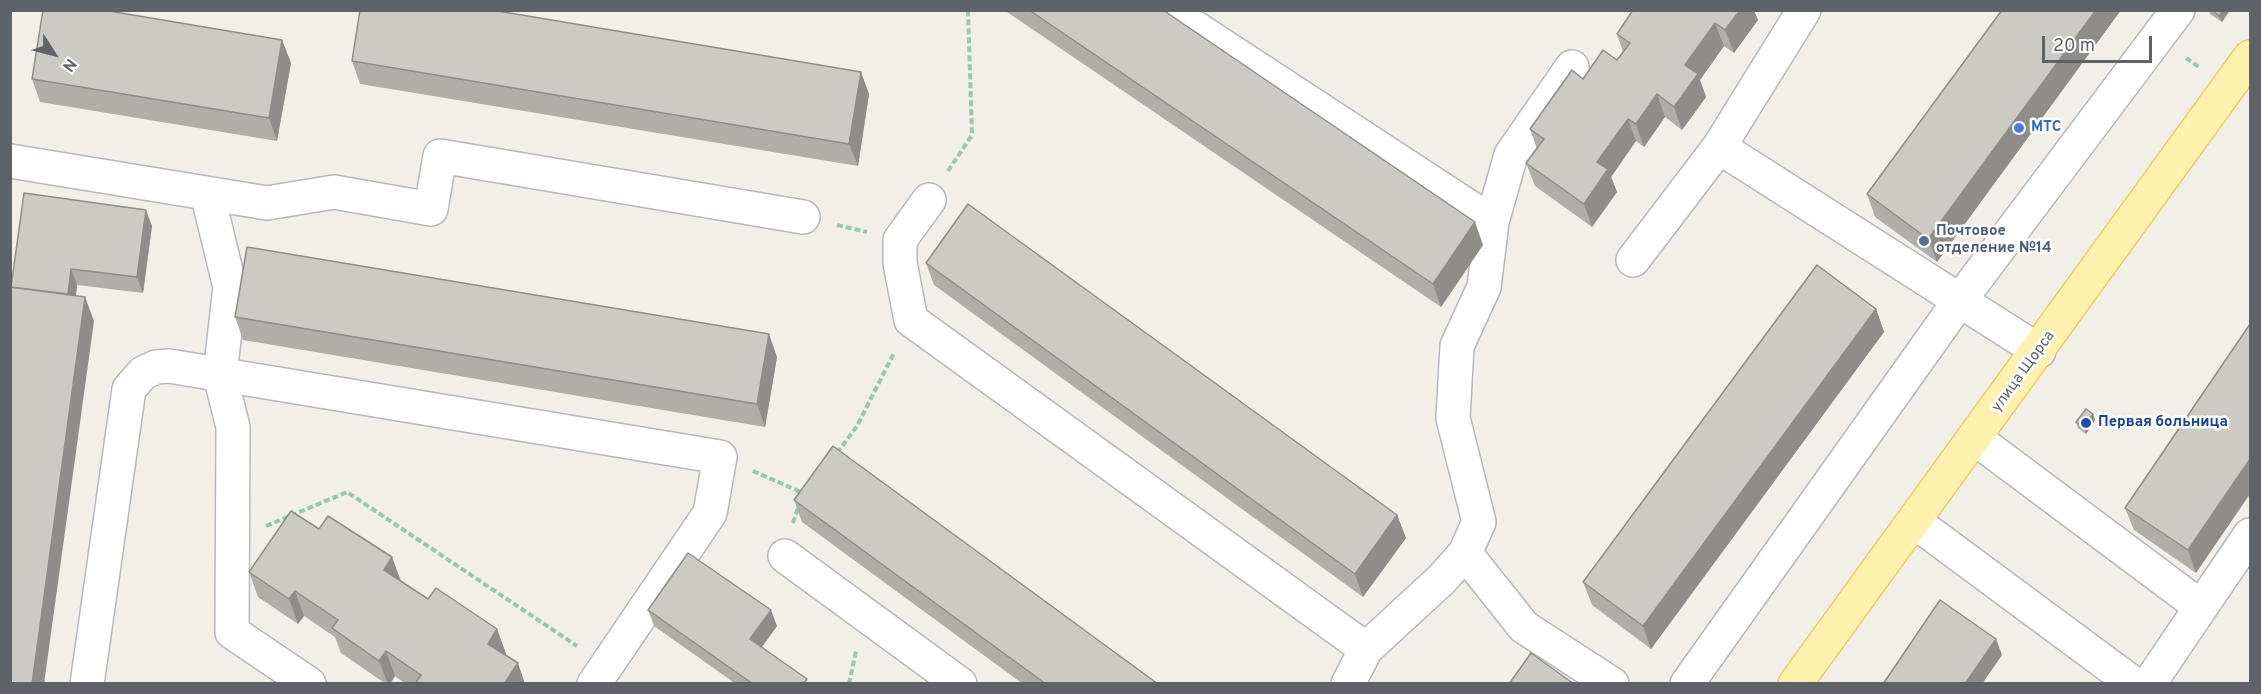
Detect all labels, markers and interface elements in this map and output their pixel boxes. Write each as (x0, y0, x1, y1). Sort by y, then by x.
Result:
north arrow (24, 24, 84, 84)
scale bar (2045, 24, 2154, 62)
text: 20 m (2053, 35, 2095, 58)
text: N (57, 54, 80, 75)
place label: МТС (2031, 119, 2061, 137)
marker: МТС (2012, 121, 2026, 135)
place label: Почтовое отделение №14 (1936, 223, 2052, 258)
marker: Почтовое отделение №14 (1917, 234, 1931, 248)
street label: улица Щорса (1989, 328, 2059, 416)
place label: Первая больница (2098, 414, 2228, 432)
marker: Первая больница (2079, 416, 2093, 430)

